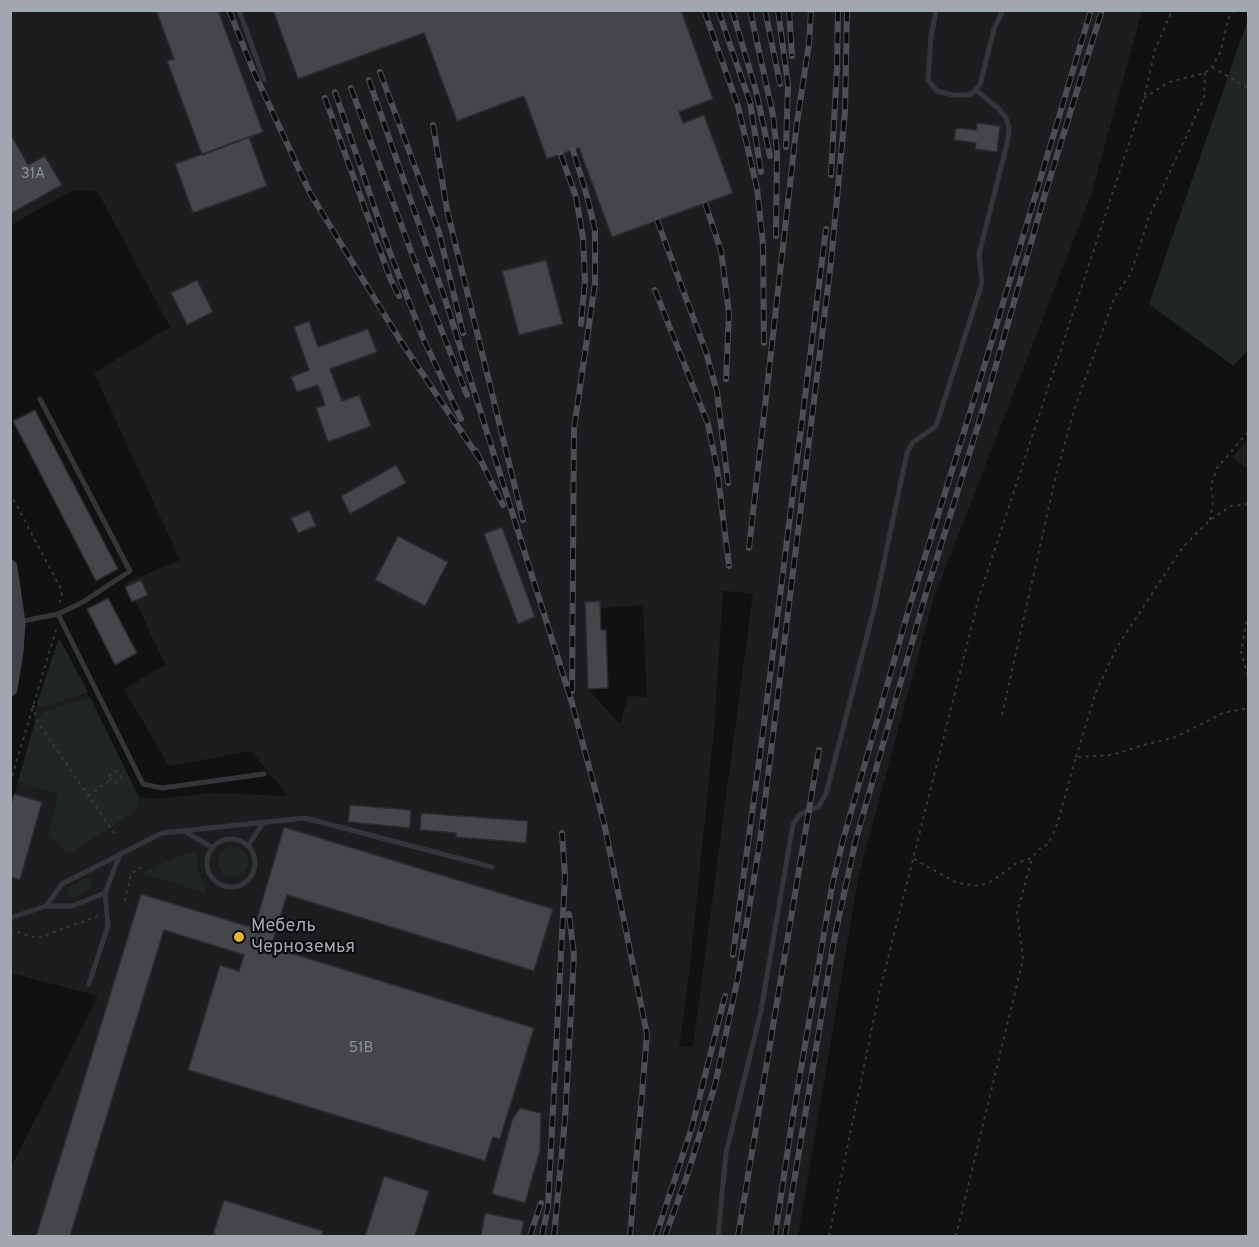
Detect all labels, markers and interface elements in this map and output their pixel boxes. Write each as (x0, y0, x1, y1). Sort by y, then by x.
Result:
house number: 31А (21, 166, 45, 184)
place label: Мебель Черноземья (251, 916, 355, 958)
marker: Мебель Черноземья (232, 930, 246, 944)
house number: 51В (349, 1040, 373, 1058)

